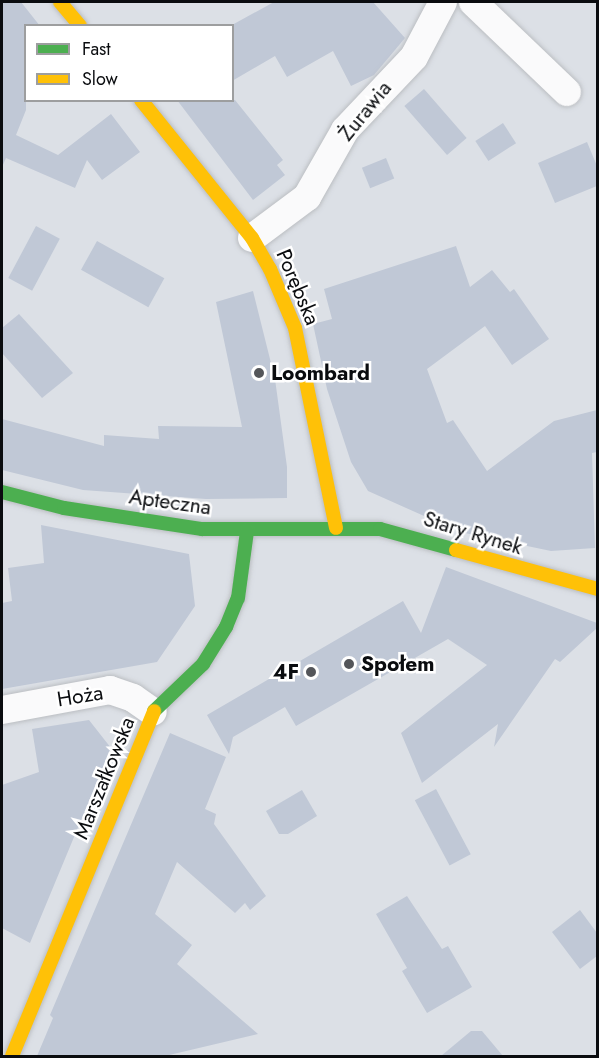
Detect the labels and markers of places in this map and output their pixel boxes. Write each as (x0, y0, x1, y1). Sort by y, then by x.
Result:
place label: Loombard (271, 360, 370, 386)
marker: Loombard (252, 366, 266, 380)
place label: Społem (361, 651, 434, 677)
marker: Społem (342, 657, 356, 671)
place label: 4F (273, 659, 299, 685)
marker: 4F (304, 665, 318, 679)

